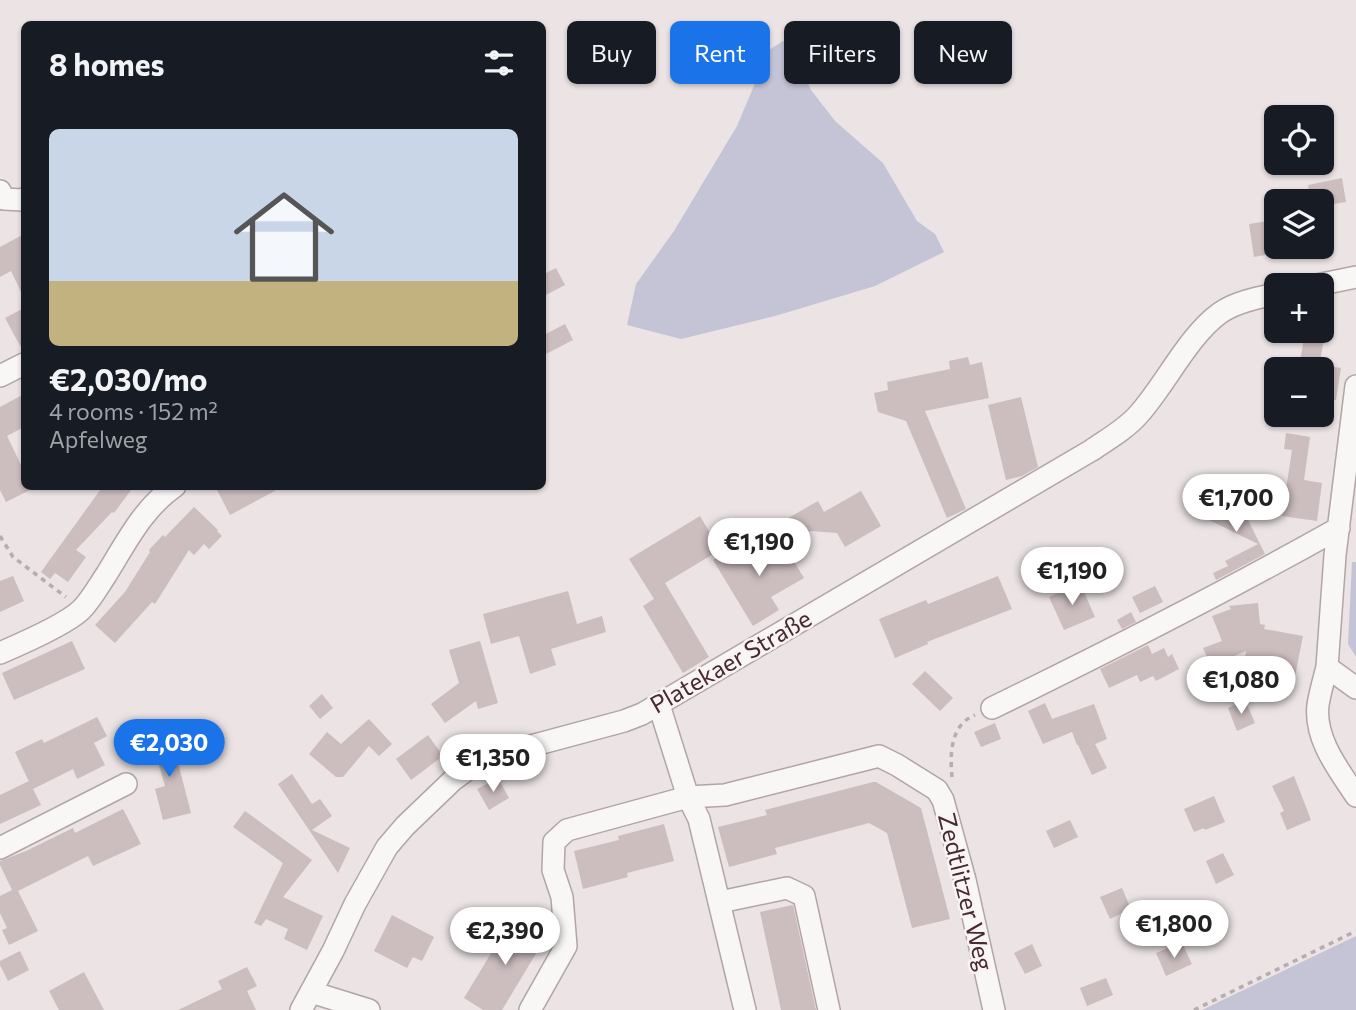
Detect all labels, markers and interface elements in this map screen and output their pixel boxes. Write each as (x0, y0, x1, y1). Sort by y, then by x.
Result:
chip: Buy (567, 21, 656, 84)
chip: Rent (670, 21, 770, 84)
chip: Filters (784, 21, 900, 84)
chip: New (914, 21, 1012, 84)
icon: filters (480, 44, 518, 82)
text: 8 homes (49, 45, 165, 82)
map controls (1264, 105, 1334, 427)
button: locate (1264, 105, 1334, 175)
icon: home (221, 174, 347, 300)
button: layers (1264, 189, 1334, 259)
button: + (1264, 273, 1334, 343)
button: − (1264, 357, 1334, 427)
text: €2,030/mo (49, 360, 208, 397)
text: 4 rooms · 152 m² (49, 397, 218, 425)
text: Apfelweg (49, 425, 147, 453)
pin: €1,700 (1179, 475, 1293, 534)
text: €1,700 (1198, 483, 1274, 511)
pin: €1,190 (702, 518, 816, 578)
text: €1,190 (724, 527, 794, 555)
pin: €1,190 (1015, 548, 1129, 607)
text: €1,190 (1037, 556, 1107, 584)
street label: Platekaer Straße (645, 603, 816, 719)
pin: €1,080 (1184, 656, 1298, 716)
text: €1,080 (1203, 665, 1279, 693)
pin: €2,030 (112, 720, 226, 779)
text: €2,030 (130, 728, 208, 756)
pin: €1,350 (436, 734, 550, 794)
text: €1,350 (456, 743, 530, 771)
street label: Zedtlitzer Weg (933, 810, 1000, 974)
pin: €1,800 (1117, 900, 1231, 960)
pin: €2,390 (448, 908, 562, 967)
text: €1,800 (1136, 909, 1212, 937)
text: €2,390 (466, 916, 544, 944)

